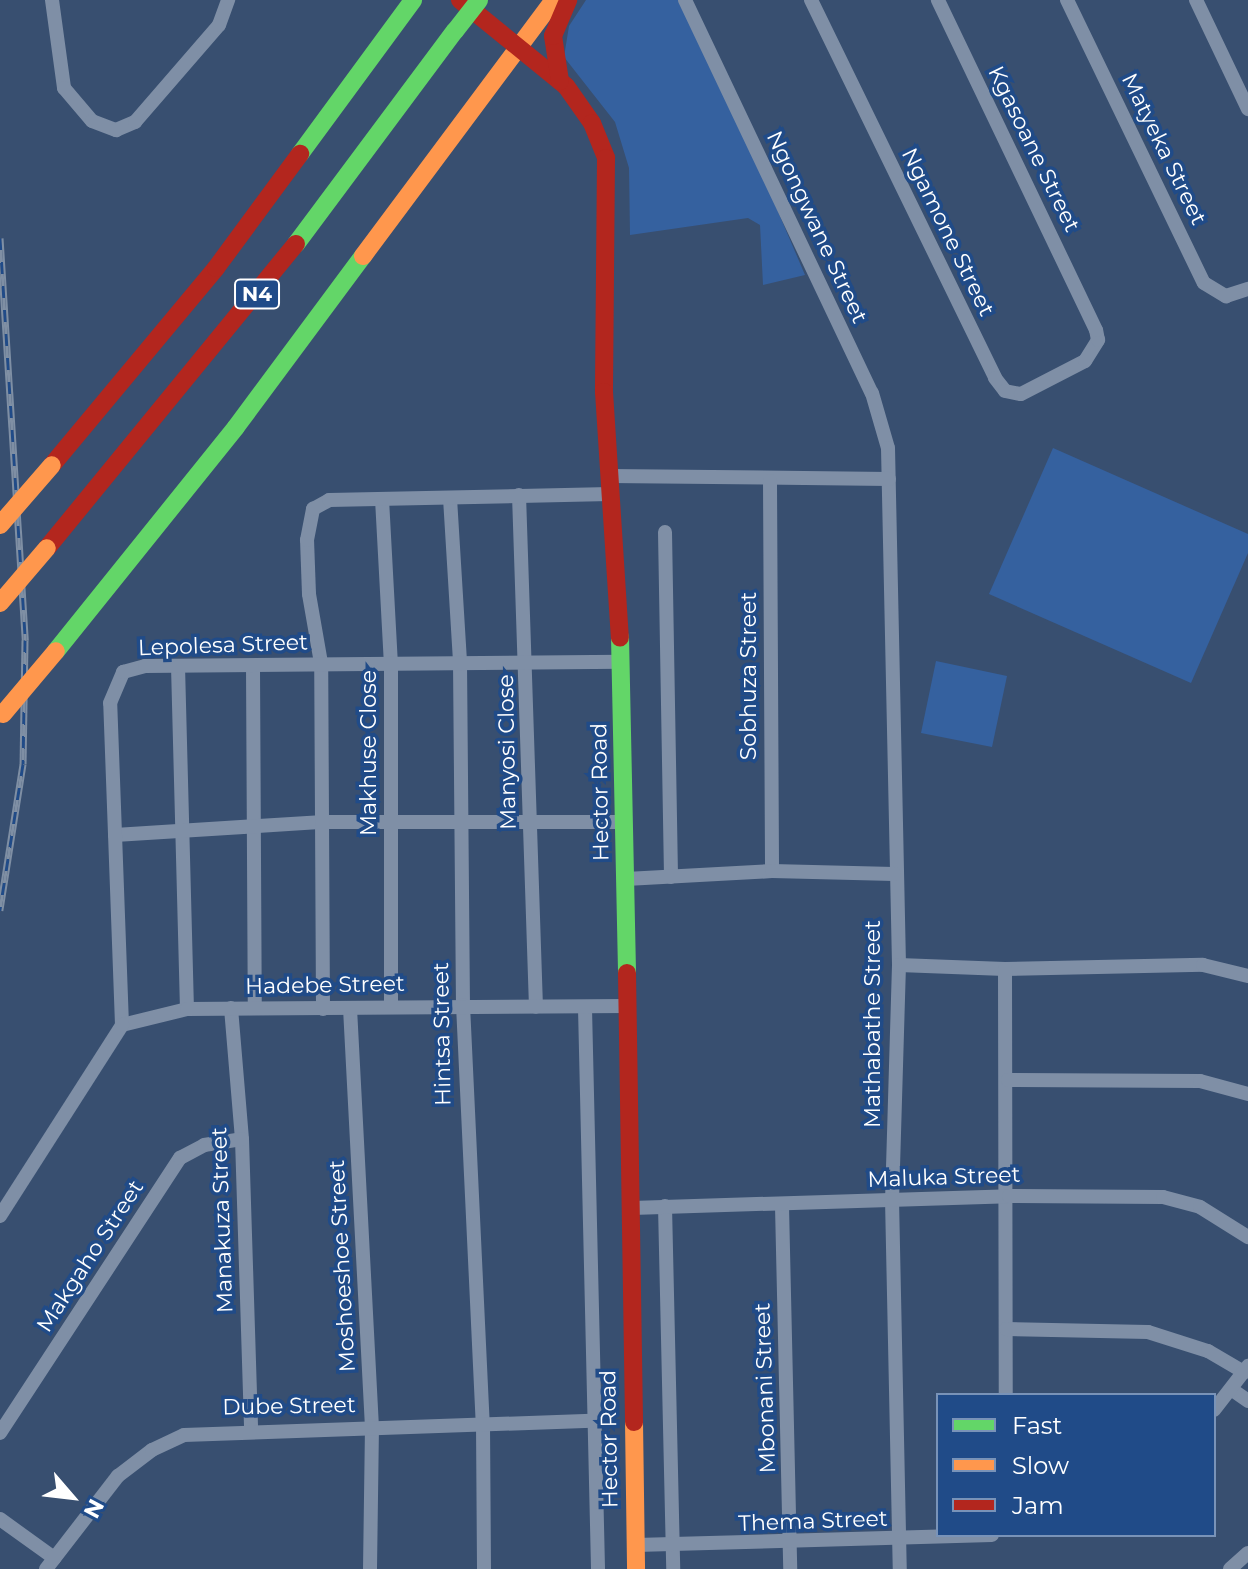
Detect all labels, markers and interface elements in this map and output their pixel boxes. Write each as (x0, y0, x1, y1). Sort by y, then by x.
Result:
street label: Kgasoane Street (982, 62, 1086, 236)
street label: Matyeka Street (1116, 69, 1212, 229)
street label: Ngongwane Street (761, 127, 873, 327)
street label: Ngamone Street (896, 144, 1000, 320)
road number: N4 (233, 278, 281, 310)
street label: Sobhuza Street (736, 592, 762, 760)
street label: Lepolesa Street (138, 629, 308, 661)
street label: Makhuse Close (356, 670, 382, 836)
street label: Manyosi Close (492, 674, 522, 830)
street label: Hector Road (586, 723, 614, 861)
street label: Mathabathe Street (860, 920, 886, 1128)
street label: Hintsa Street (428, 962, 456, 1106)
street label: Hadebe Street (245, 970, 405, 1000)
street label: Manakuza Street (206, 1127, 238, 1313)
street label: Moshoeshoe Street (323, 1159, 361, 1373)
street label: Maluka Street (867, 1161, 1021, 1193)
street label: Makgaho Street (31, 1175, 149, 1337)
street label: Mbonani Street (749, 1302, 781, 1474)
street label: Hector Road (595, 1370, 623, 1508)
street label: Dube Street (222, 1392, 356, 1420)
legend (936, 1393, 1216, 1537)
text: Fast (1012, 1411, 1062, 1440)
text: Slow (1012, 1451, 1069, 1480)
north arrow (32, 1457, 112, 1537)
text: Jam (1012, 1491, 1064, 1520)
text: N (78, 1494, 110, 1523)
street label: Thema Street (738, 1505, 888, 1537)

